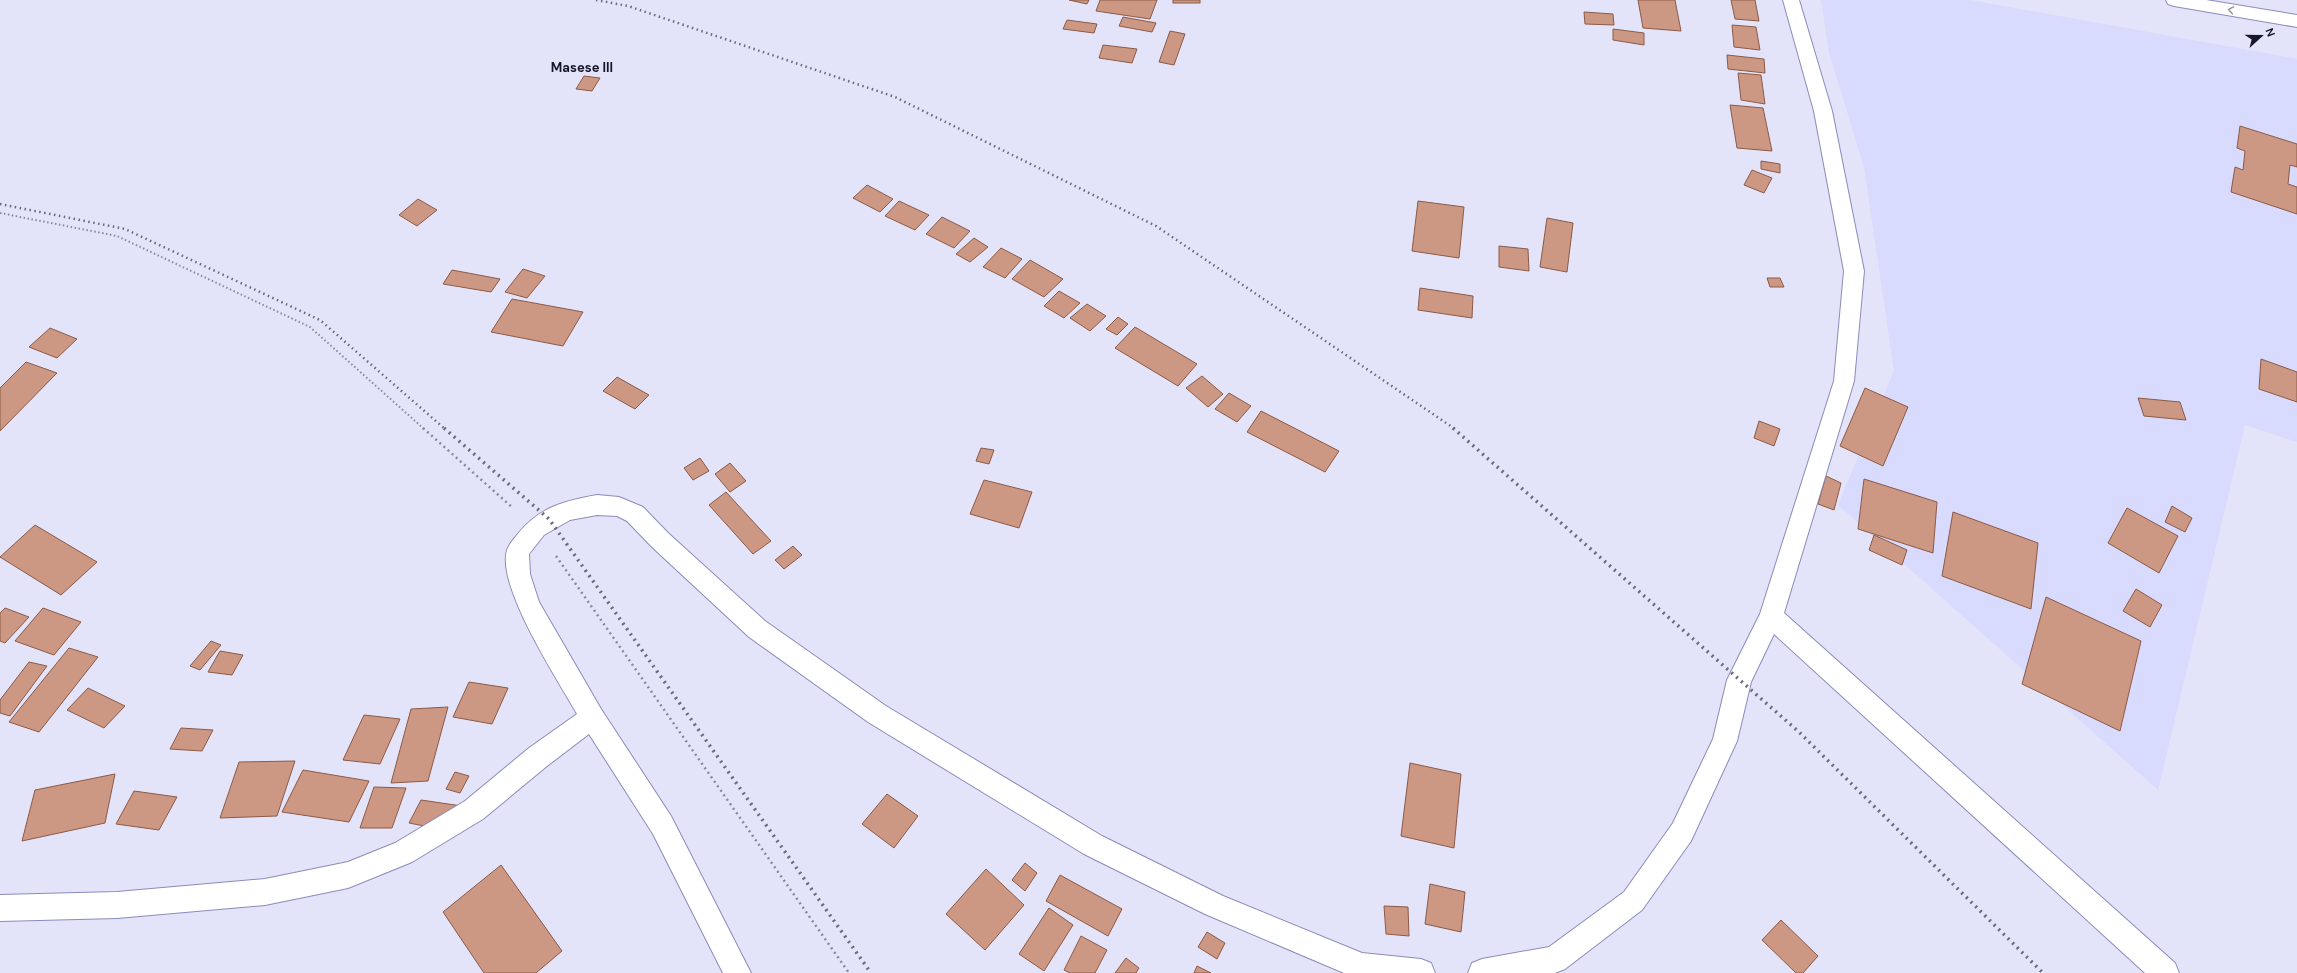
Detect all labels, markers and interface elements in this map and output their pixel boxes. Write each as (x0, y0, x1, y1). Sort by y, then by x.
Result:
one-way arrow (2228, 6, 2234, 15)
north arrow (2241, 16, 2281, 56)
text: N (2262, 26, 2278, 39)
district label: Masese III (551, 59, 613, 76)

